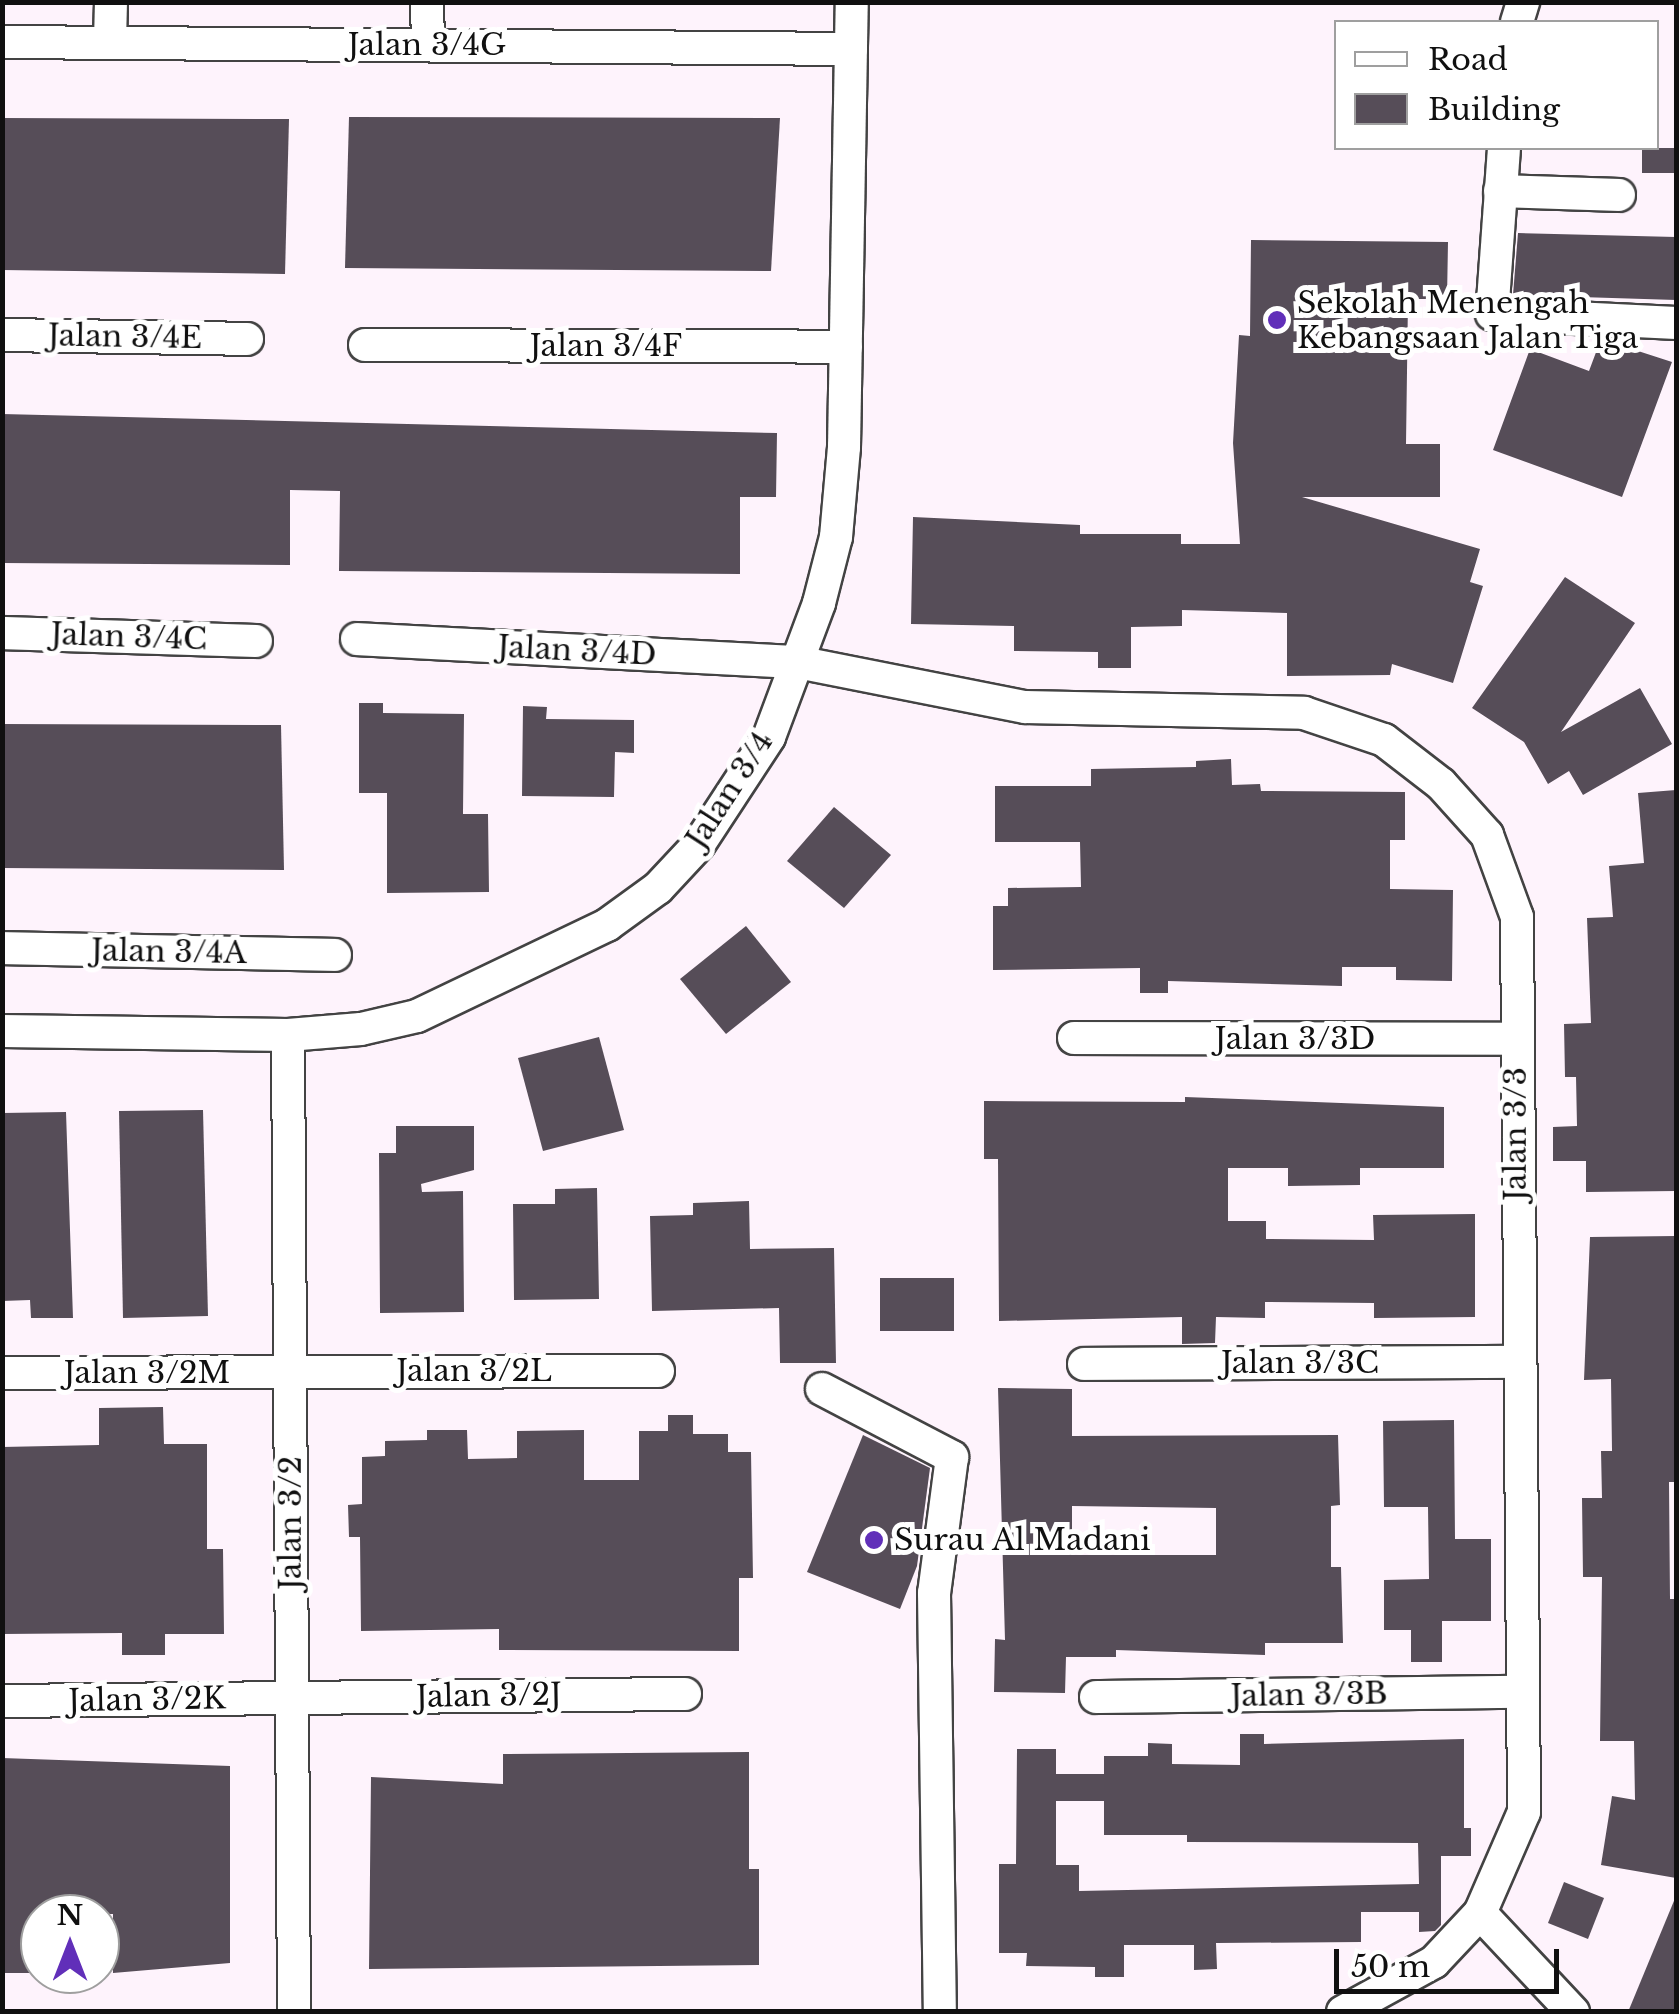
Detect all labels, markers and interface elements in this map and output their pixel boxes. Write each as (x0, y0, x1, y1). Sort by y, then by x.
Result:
legend (1334, 20, 1659, 150)
street label: Jalan 3/4G (348, 27, 506, 63)
text: Road (1428, 41, 1508, 78)
text: Building (1428, 91, 1560, 128)
place label: Sekolah Menengah Kebangsaan Jalan Tiga (1297, 285, 1639, 356)
marker: Sekolah Menengah Kebangsaan Jalan Tiga (1266, 309, 1288, 331)
street label: Jalan 3/4E (48, 318, 202, 356)
street label: Jalan 3/4F (530, 328, 682, 364)
street label: Jalan 3/4C (50, 616, 208, 658)
street label: Jalan 3/4D (497, 629, 657, 673)
street label: Jalan 3/4 (679, 725, 781, 855)
street label: Jalan 3/4A (91, 933, 247, 971)
street label: Jalan 3/3D (1215, 1021, 1375, 1057)
street label: Jalan 3/3 (1498, 1067, 1534, 1201)
street label: Jalan 3/3C (1221, 1345, 1379, 1381)
street label: Jalan 3/2L (396, 1353, 552, 1389)
street label: Jalan 3/2M (64, 1355, 230, 1391)
street label: Jalan 3/2 (273, 1456, 309, 1590)
place label: Surau Al Madani (894, 1522, 1152, 1558)
marker: Surau Al Madani (863, 1529, 885, 1551)
street label: Jalan 3/3B (1230, 1676, 1388, 1714)
street label: Jalan 3/2J (416, 1677, 562, 1715)
street label: Jalan 3/2K (68, 1681, 226, 1719)
north arrow (20, 1894, 120, 1994)
text: N (57, 1898, 83, 1933)
scale bar (1339, 1929, 1564, 1991)
text: 50 m (1351, 1948, 1430, 1985)

